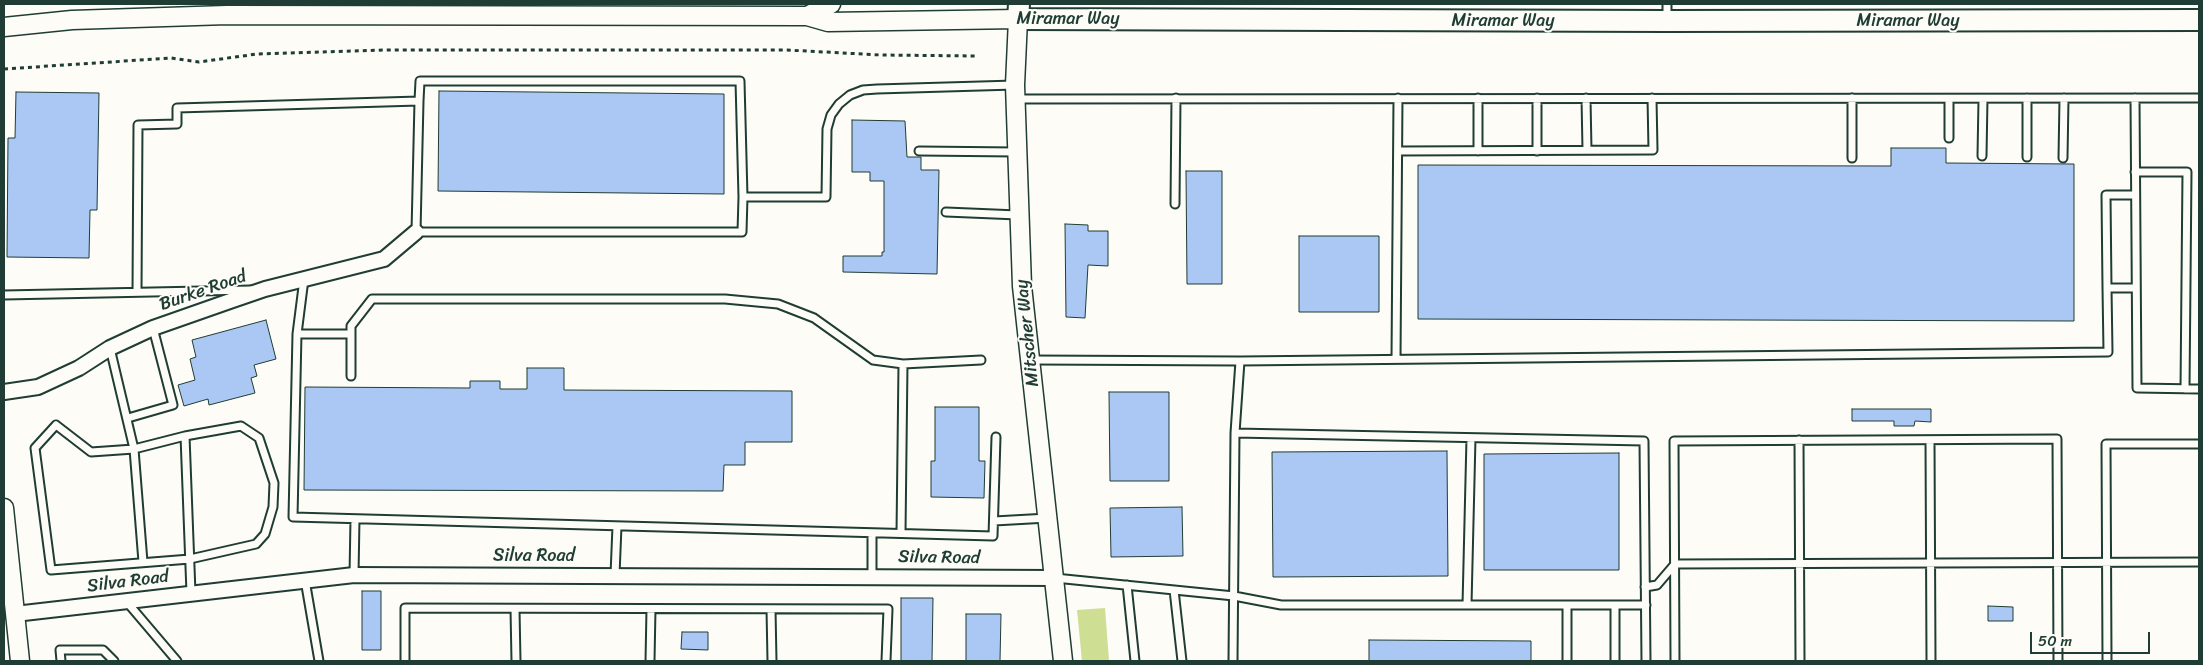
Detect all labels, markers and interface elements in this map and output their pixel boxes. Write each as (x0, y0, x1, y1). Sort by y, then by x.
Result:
street label: Miramar Way (1016, 8, 1120, 30)
street label: Miramar Way (1451, 10, 1555, 32)
street label: Miramar Way (1856, 10, 1960, 32)
street label: Burke Road (157, 266, 249, 316)
street label: Mitscher Way (1012, 278, 1044, 388)
street label: Silva Road (493, 545, 575, 567)
street label: Silva Road (898, 546, 980, 570)
street label: Silva Road (86, 566, 170, 598)
scale bar (2033, 622, 2153, 654)
text: 50 m (2038, 628, 2072, 654)

